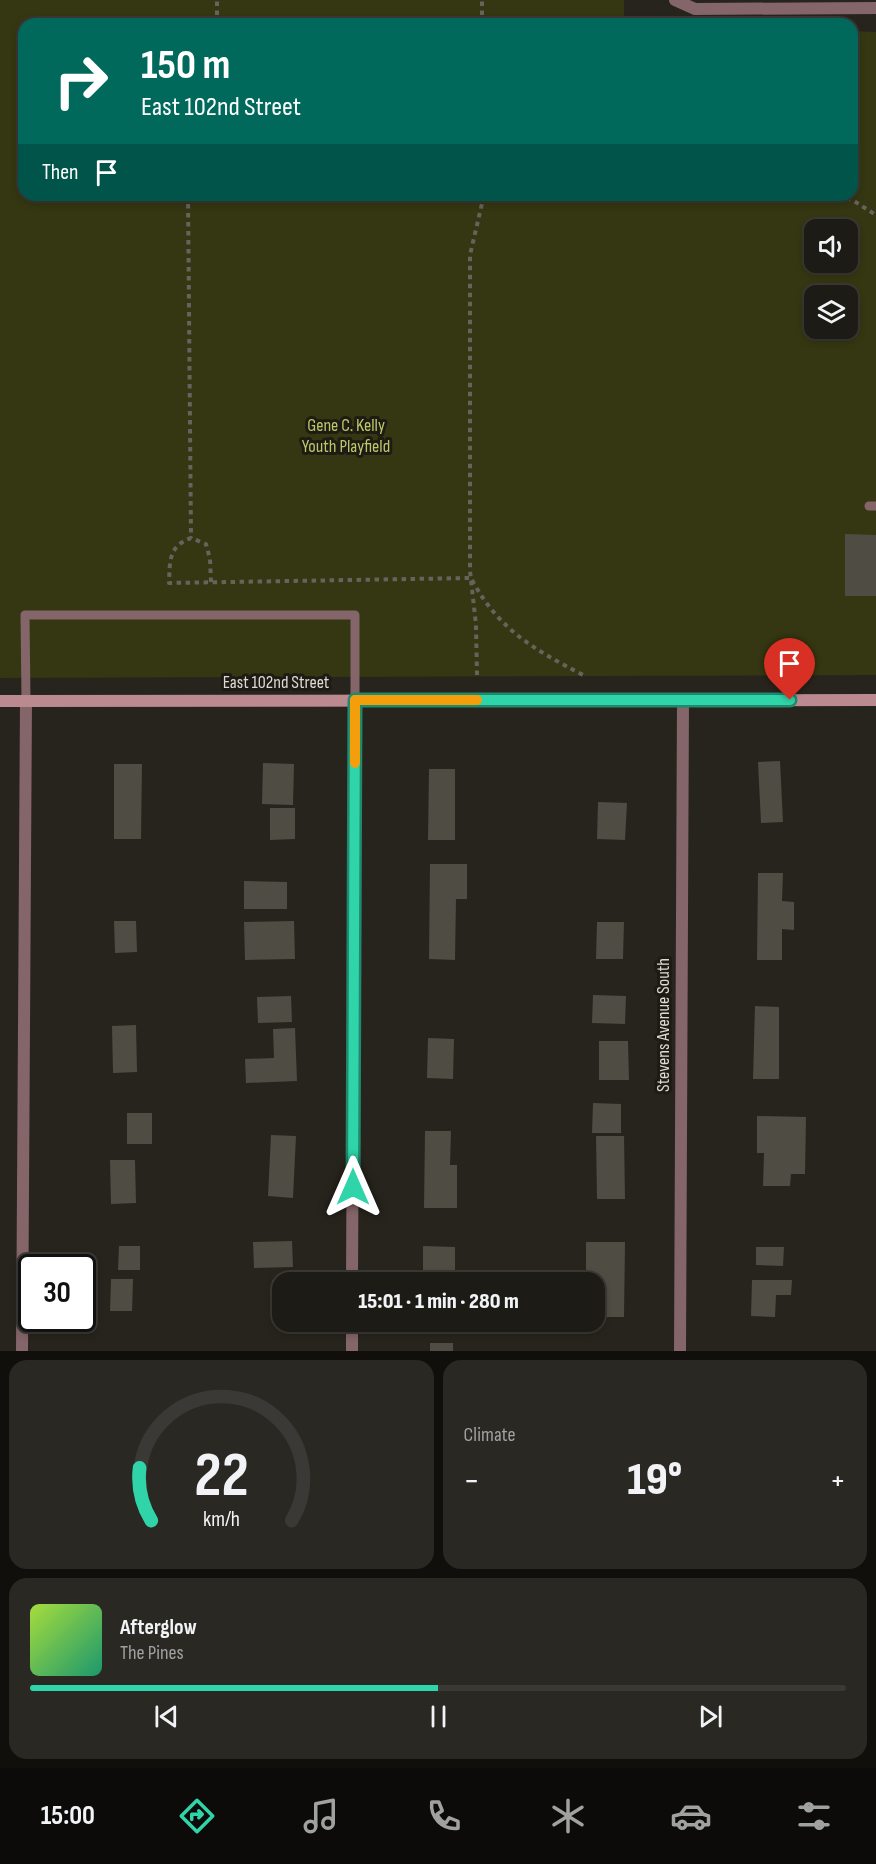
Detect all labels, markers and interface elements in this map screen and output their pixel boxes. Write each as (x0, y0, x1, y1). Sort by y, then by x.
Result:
text: 150 m (141, 40, 230, 91)
icon: right (42, 42, 120, 120)
text: East 102nd Street (141, 91, 301, 123)
icon: arrive (90, 156, 123, 189)
text: Then (42, 159, 78, 186)
map controls (804, 219, 858, 339)
button: sound (804, 219, 858, 273)
button: layers (804, 285, 858, 339)
park label: Gene C. Kelly Youth Playfield (302, 415, 390, 457)
pin (764, 638, 815, 700)
icon: arrive (773, 647, 806, 680)
street label: East 102nd Street (223, 672, 330, 693)
street label: Stevens Avenue South (653, 958, 674, 1092)
position arrow (321, 1155, 385, 1219)
speed limit sign: 30 (18, 1254, 96, 1332)
text: 15:01 · 1 min · 280 m (358, 1288, 519, 1315)
text: Climate (464, 1423, 516, 1447)
text: 22 (194, 1439, 249, 1514)
text: 19° (627, 1453, 682, 1508)
text: − (464, 1461, 480, 1501)
text: + (830, 1461, 846, 1501)
text: km/h (203, 1508, 240, 1533)
text: Afterglow (120, 1614, 197, 1641)
text: The Pines (120, 1641, 184, 1665)
icon: previous (150, 1700, 183, 1733)
icon: pause (422, 1700, 455, 1733)
icon: next (694, 1700, 727, 1733)
icon: directions (176, 1795, 218, 1837)
icon: music (300, 1795, 342, 1837)
icon: phone (423, 1795, 465, 1837)
icon: climate (547, 1795, 589, 1837)
icon: car (670, 1795, 712, 1837)
icon: filters (793, 1795, 835, 1837)
text: 15:00 (41, 1800, 95, 1832)

